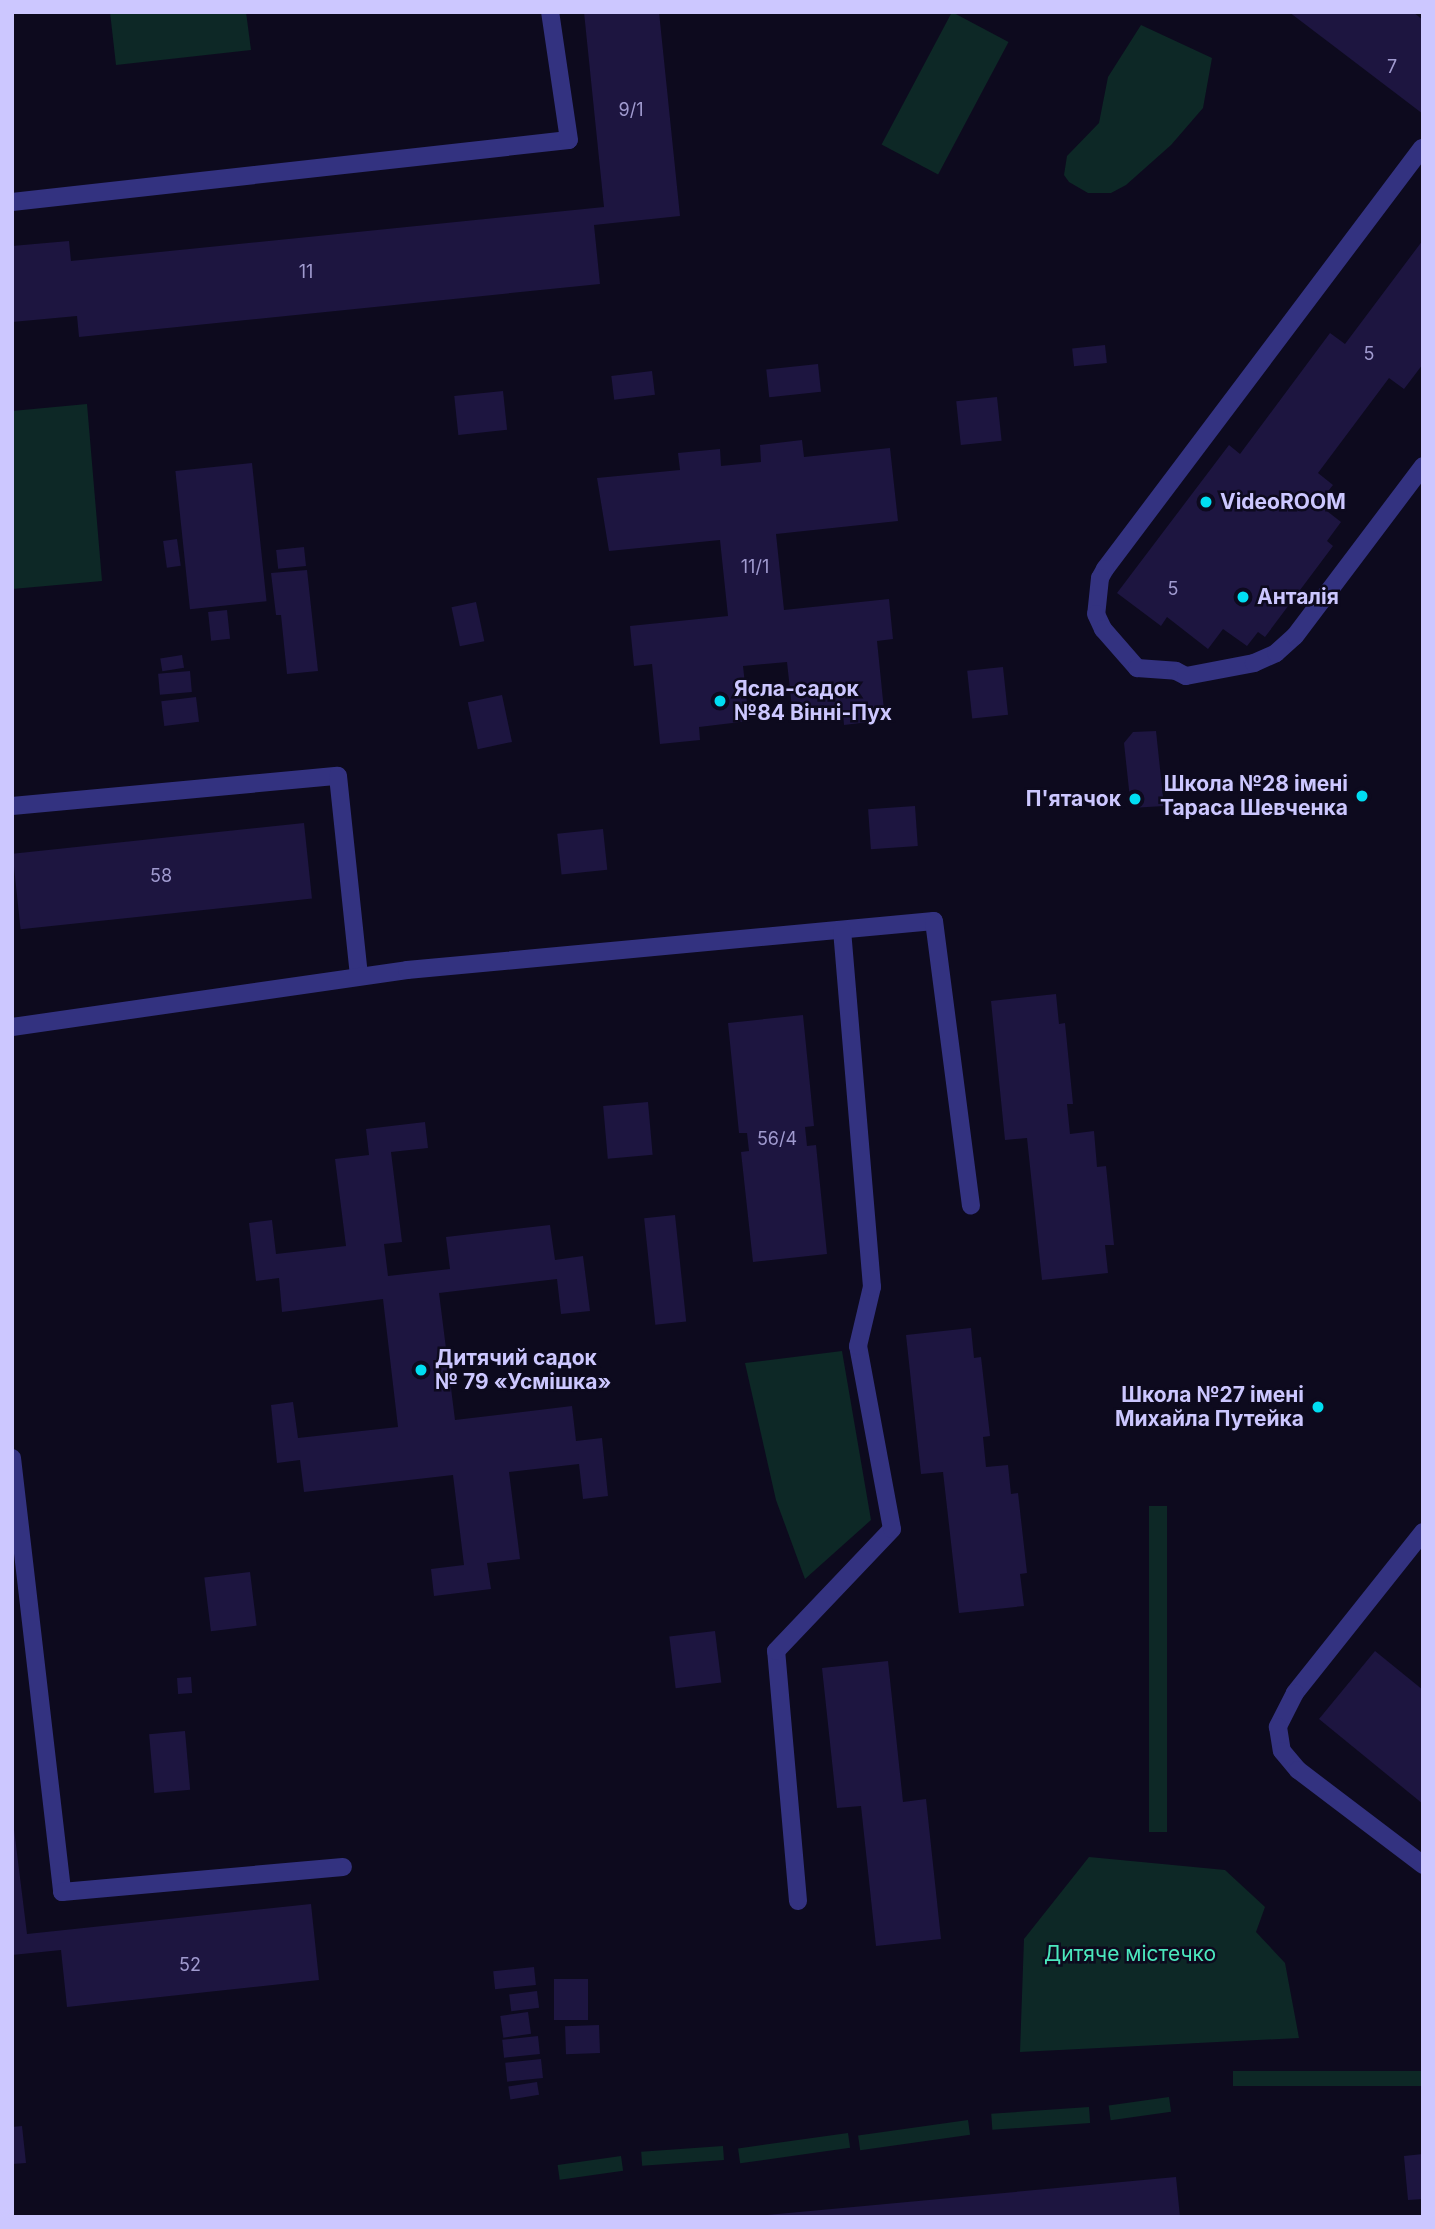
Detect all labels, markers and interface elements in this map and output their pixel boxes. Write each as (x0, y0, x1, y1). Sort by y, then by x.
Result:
house number: 7 (1387, 56, 1397, 78)
house number: 9/1 (619, 99, 643, 121)
house number: 11 (299, 261, 313, 283)
house number: 5 (1364, 343, 1374, 365)
place label: VideoROOM (1220, 489, 1346, 515)
marker: VideoROOM (1198, 494, 1214, 510)
house number: 11/1 (741, 556, 769, 578)
house number: 5 (1168, 578, 1178, 600)
place label: Анталія (1257, 584, 1339, 610)
marker: Анталія (1235, 589, 1251, 605)
place label: Ясла-садок №84 Вінні-Пух (734, 676, 892, 726)
marker: Ясла-садок №84 Вінні-Пух (712, 693, 728, 709)
place label: Школа №28 імені Тараса Шевченка (1160, 771, 1348, 821)
place label: П'ятачок (1026, 786, 1121, 812)
marker: Школа №28 імені Тараса Шевченка (1354, 788, 1370, 804)
marker: П'ятачок (1127, 791, 1143, 807)
house number: 58 (150, 865, 172, 887)
house number: 56/4 (757, 1128, 797, 1150)
place label: Дитячий садок № 79 «Усмішка» (435, 1345, 611, 1395)
marker: Дитячий садок № 79 «Усмішка» (413, 1362, 429, 1378)
place label: Школа №27 імені Михайла Путейка (1115, 1382, 1304, 1432)
marker: Школа №27 імені Михайла Путейка (1310, 1399, 1326, 1415)
park label: Дитяче містечко (1044, 1941, 1216, 1967)
house number: 52 (179, 1954, 201, 1976)

